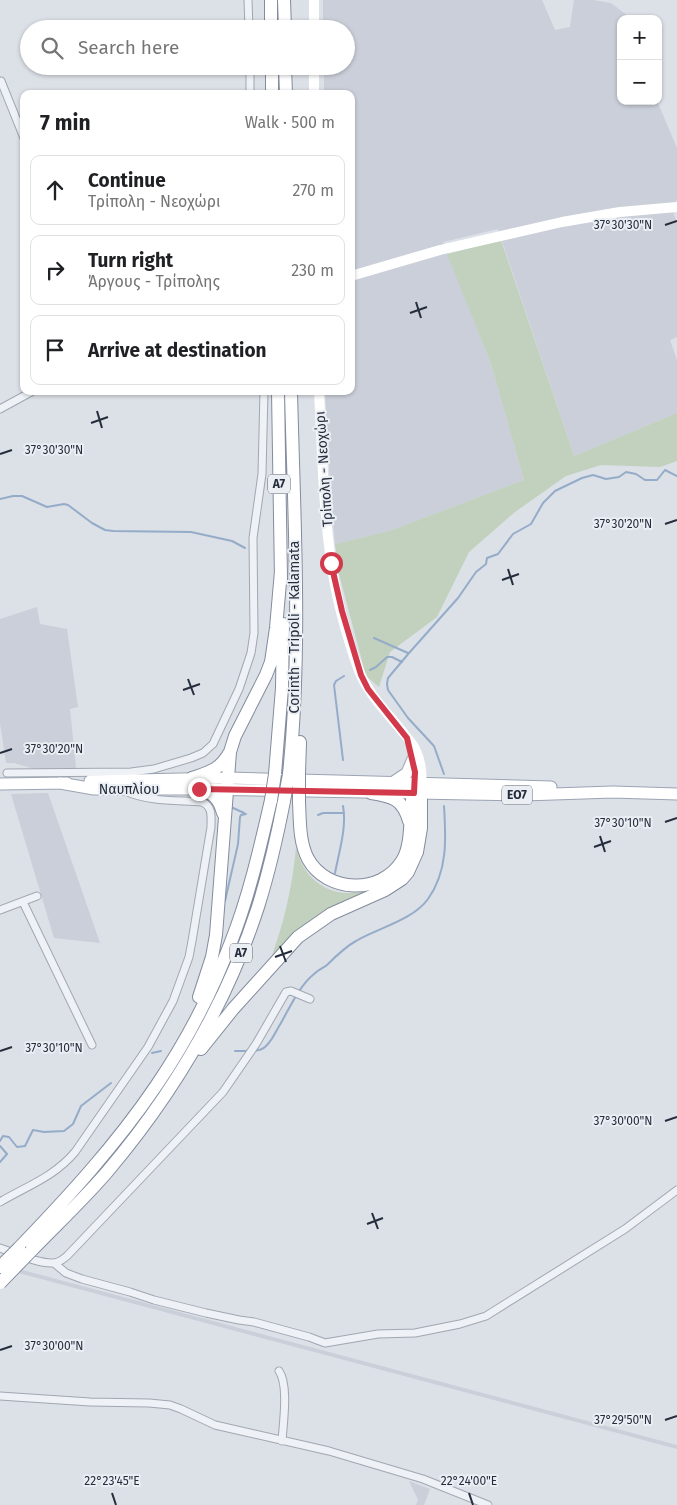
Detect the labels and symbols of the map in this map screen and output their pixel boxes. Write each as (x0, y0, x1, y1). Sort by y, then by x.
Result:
text: 37°30'30"N (594, 218, 652, 232)
street label: Τρίπολη - Νεοχώρι (311, 410, 337, 527)
text: 37°30'30"N (25, 443, 83, 457)
road number: Α7 (268, 474, 290, 494)
text: 37°30'20"N (594, 517, 652, 531)
street label: Corinth - Tripoli - Kalamata (286, 541, 303, 713)
route start (320, 552, 343, 575)
text: 37°30'20"N (25, 742, 83, 756)
route end (188, 778, 211, 801)
street label: Ναυπλίου (99, 781, 159, 798)
road number: ΕΟ7 (502, 786, 532, 804)
text: 37°30'10"N (594, 816, 652, 830)
road number: Α7 (230, 944, 252, 962)
text: 37°30'10"N (25, 1041, 83, 1055)
text: 37°30'00"N (594, 1114, 652, 1128)
text: 37°30'00"N (25, 1339, 83, 1353)
text: 37°29'50"N (594, 1413, 652, 1427)
text: 22°23'45"E (84, 1474, 140, 1488)
text: 22°24'00"E (441, 1474, 497, 1488)

